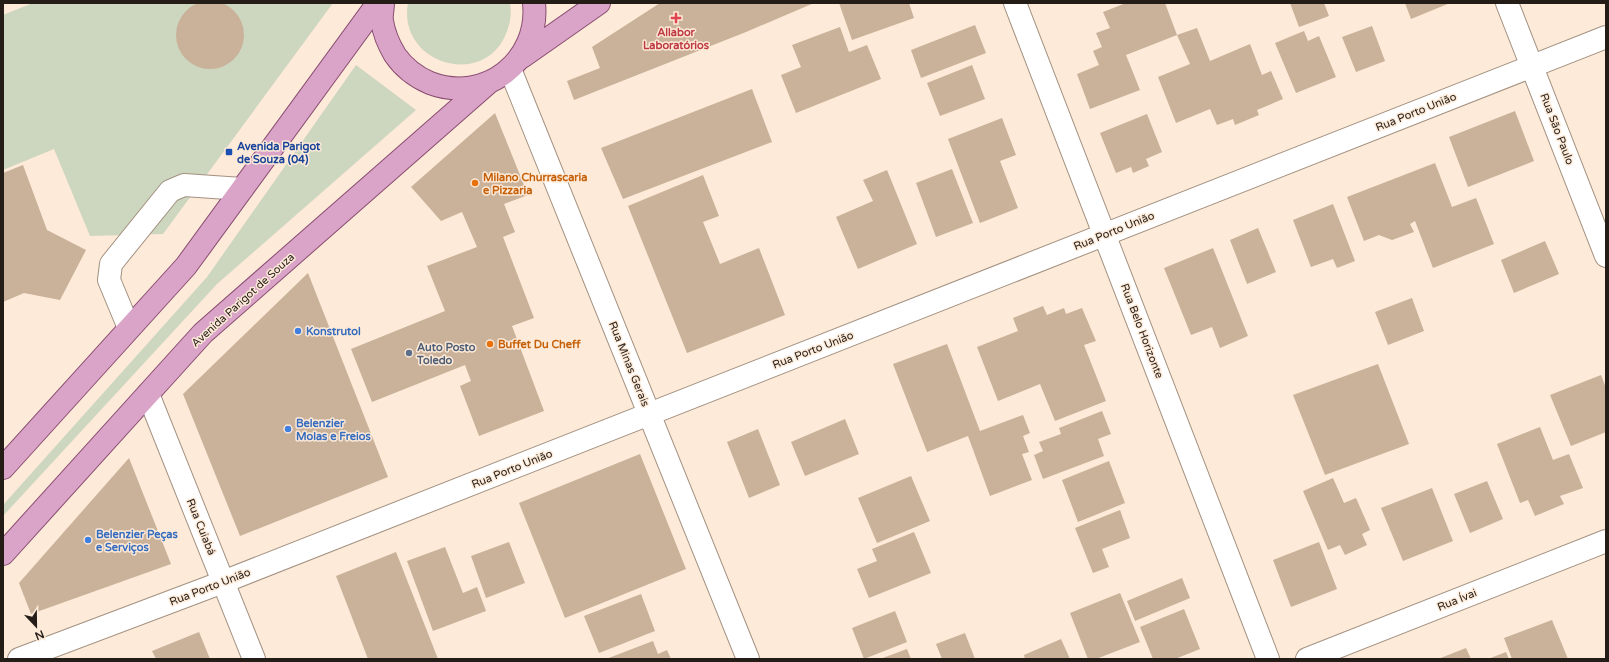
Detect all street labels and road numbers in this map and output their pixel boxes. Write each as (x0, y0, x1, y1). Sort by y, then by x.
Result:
street label: Rua Porto União (1374, 90, 1459, 134)
street label: Rua São Paulo (1537, 91, 1577, 167)
street label: Rua Porto União (1072, 209, 1157, 253)
street label: Avenida Parigot de Souza (189, 250, 297, 350)
street label: Rua Belo Horizonte (1118, 282, 1166, 380)
street label: Rua Minas Gerais (606, 319, 652, 409)
street label: Rua Porto União (771, 328, 856, 371)
street label: Rua Porto União (470, 447, 555, 491)
street label: Rua Cuiabá (184, 497, 218, 557)
street label: Rua Porto União (168, 565, 253, 608)
street label: Rua Ívai (1435, 585, 1479, 614)

